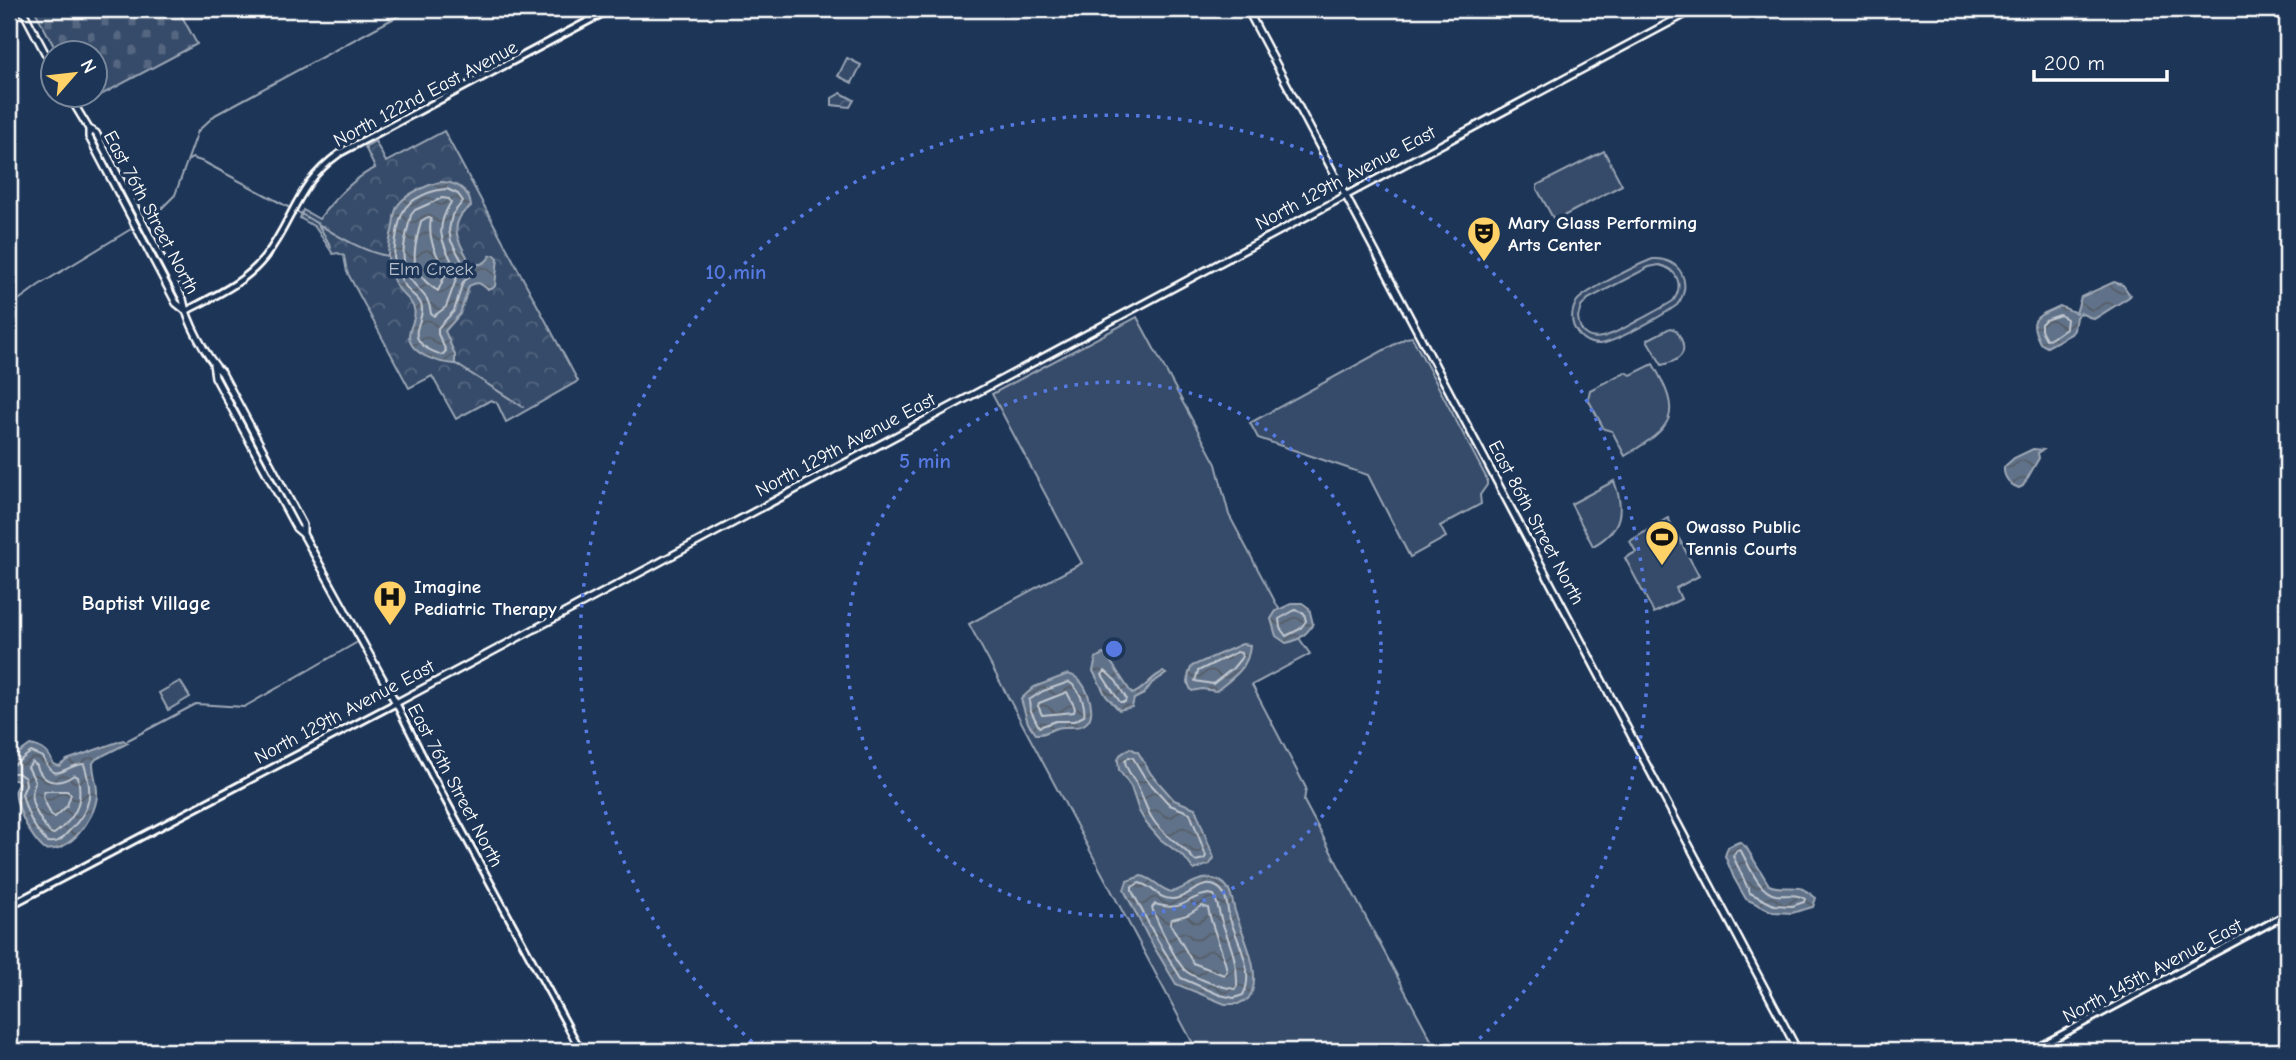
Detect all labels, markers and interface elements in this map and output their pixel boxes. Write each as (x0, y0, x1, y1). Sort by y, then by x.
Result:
street label: North 122nd East Avenue (330, 36, 521, 152)
north arrow (38, 38, 108, 108)
scale bar (2034, 38, 2166, 82)
text: 200 m (2044, 51, 2105, 75)
text: N (76, 56, 101, 77)
street label: North 129th Avenue East (1252, 121, 1440, 235)
street label: East 76th Street North (99, 127, 203, 298)
place label: Mary Glass Performing Arts Center (1508, 212, 1698, 256)
theatre icon: Mary Glass Performing Arts Center (1465, 214, 1503, 263)
park label: Elm Creek (389, 258, 474, 280)
text: 10 min (706, 260, 766, 284)
street label: North 129th Avenue East (752, 388, 940, 502)
street label: East 86th Street North (1484, 437, 1589, 608)
text: 5 min (899, 449, 951, 473)
place label: Owasso Public Tennis Courts (1686, 516, 1801, 560)
sports icon: Owasso Public Tennis Courts (1643, 518, 1681, 567)
place label: Imagine Pediatric Therapy (414, 576, 557, 620)
hospital icon: Imagine Pediatric Therapy (371, 578, 409, 627)
district label: Baptist Village (82, 591, 210, 615)
centre of rings (1102, 637, 1126, 661)
street label: North 129th Avenue East (251, 655, 439, 769)
street label: East 76th Street North (403, 700, 507, 871)
street label: North 145th Avenue East (2059, 914, 2246, 1027)

